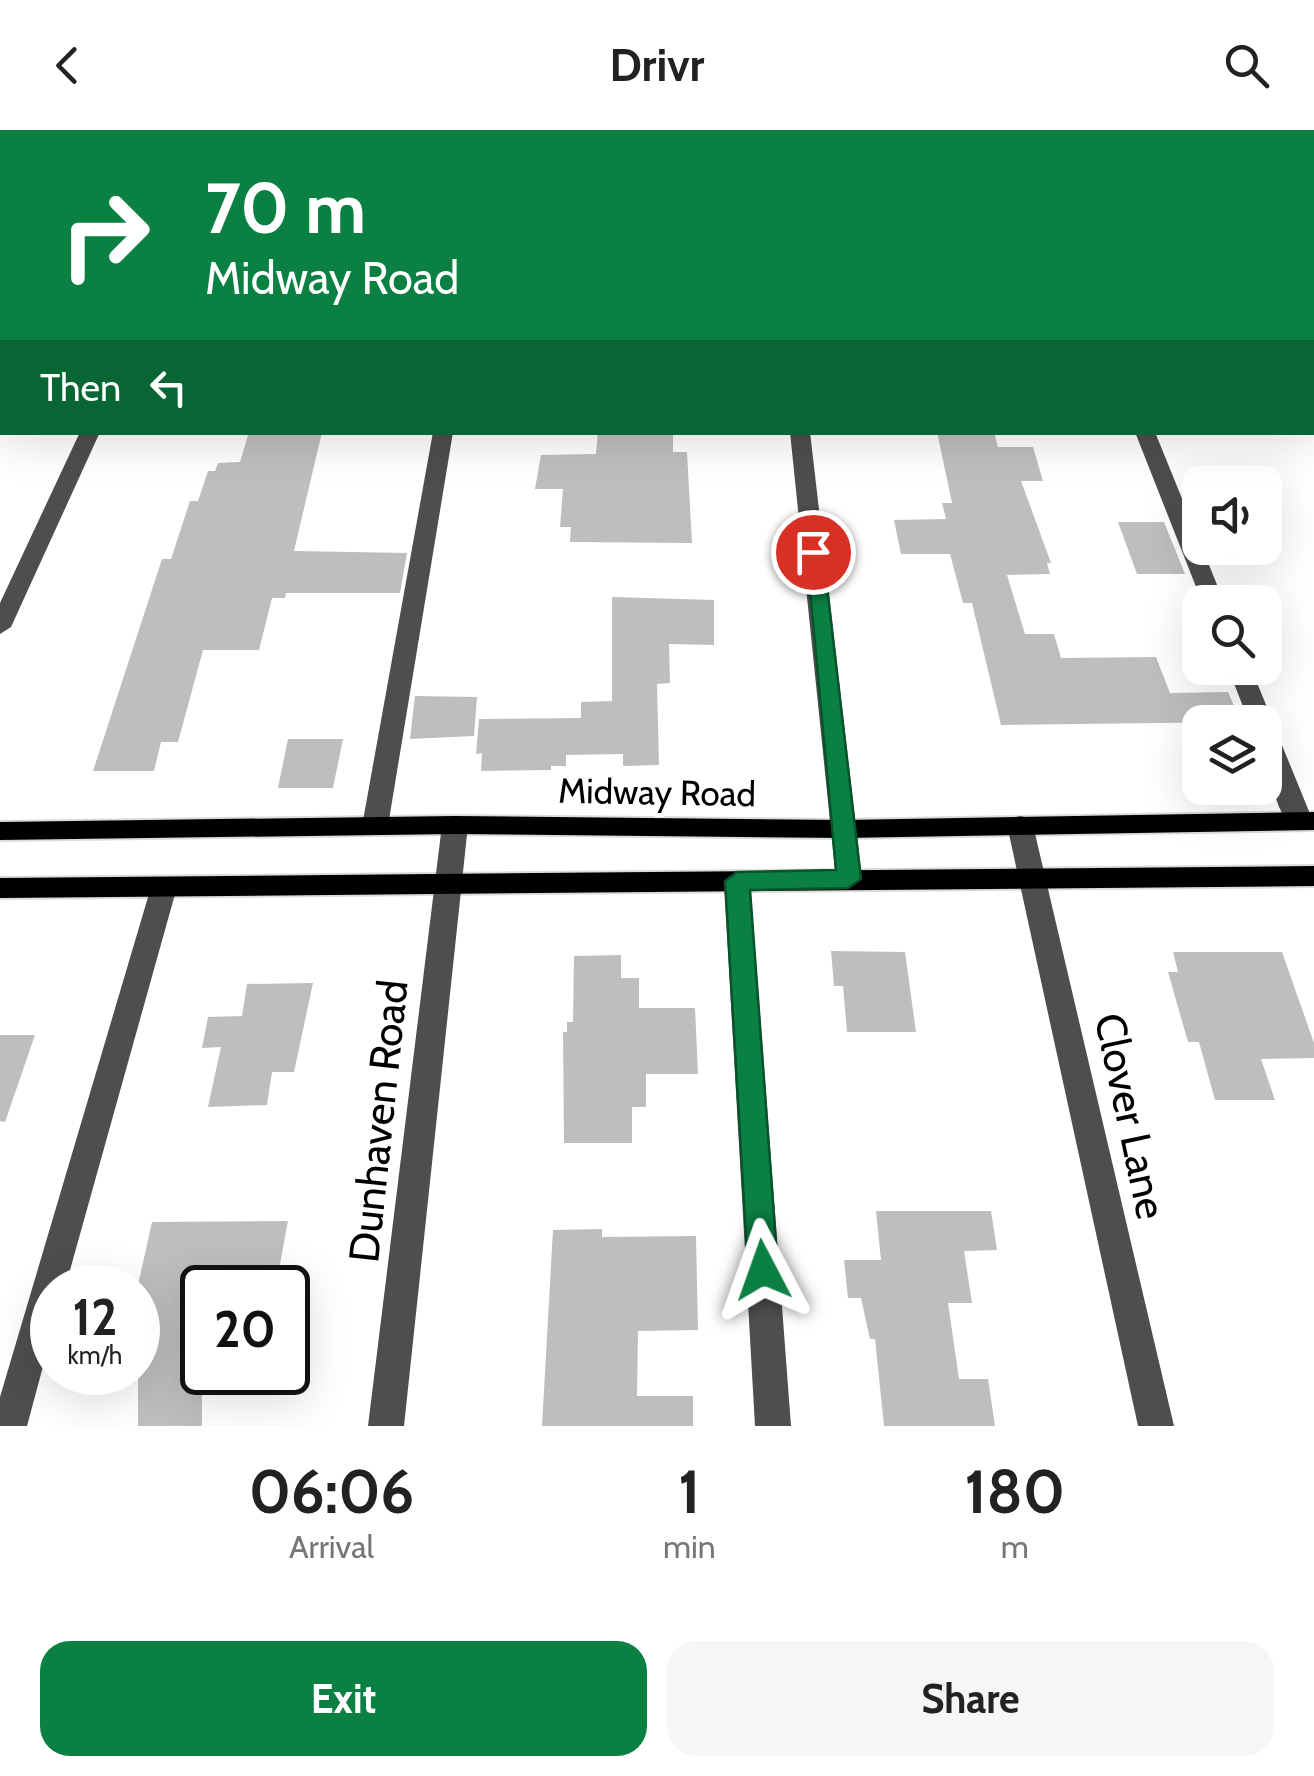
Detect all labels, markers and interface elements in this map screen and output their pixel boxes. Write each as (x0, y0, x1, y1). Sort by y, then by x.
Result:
icon: back (40, 38, 95, 93)
text: Drivr (610, 38, 704, 92)
icon: search (1219, 38, 1274, 93)
text: 70 m (205, 165, 366, 251)
icon: right (40, 170, 170, 300)
text: Midway Road (205, 251, 459, 305)
icon: left (141, 360, 196, 415)
text: Then (40, 364, 121, 411)
map controls (1182, 465, 1282, 805)
button: sound (1182, 465, 1282, 565)
pin (771, 510, 856, 595)
icon: arrive (786, 525, 841, 580)
button: search (1182, 585, 1282, 685)
button: layers (1182, 705, 1282, 805)
street label: Midway Road (558, 769, 756, 815)
street label: Dunhaven Road (337, 977, 419, 1265)
street label: Clover Lane (1084, 1008, 1178, 1224)
position arrow (711, 1218, 815, 1322)
speed limit sign: 20 (180, 1265, 310, 1395)
text: 12 (73, 1287, 117, 1348)
text: km/h (68, 1340, 122, 1370)
text: 06:06 (249, 1455, 414, 1528)
text: 1 (678, 1455, 700, 1528)
text: 180 (964, 1455, 1065, 1528)
text: Arrival (289, 1527, 374, 1566)
text: min (663, 1527, 716, 1566)
text: m (1001, 1527, 1029, 1566)
button: Exit (40, 1641, 647, 1756)
button: Share (667, 1641, 1274, 1756)

